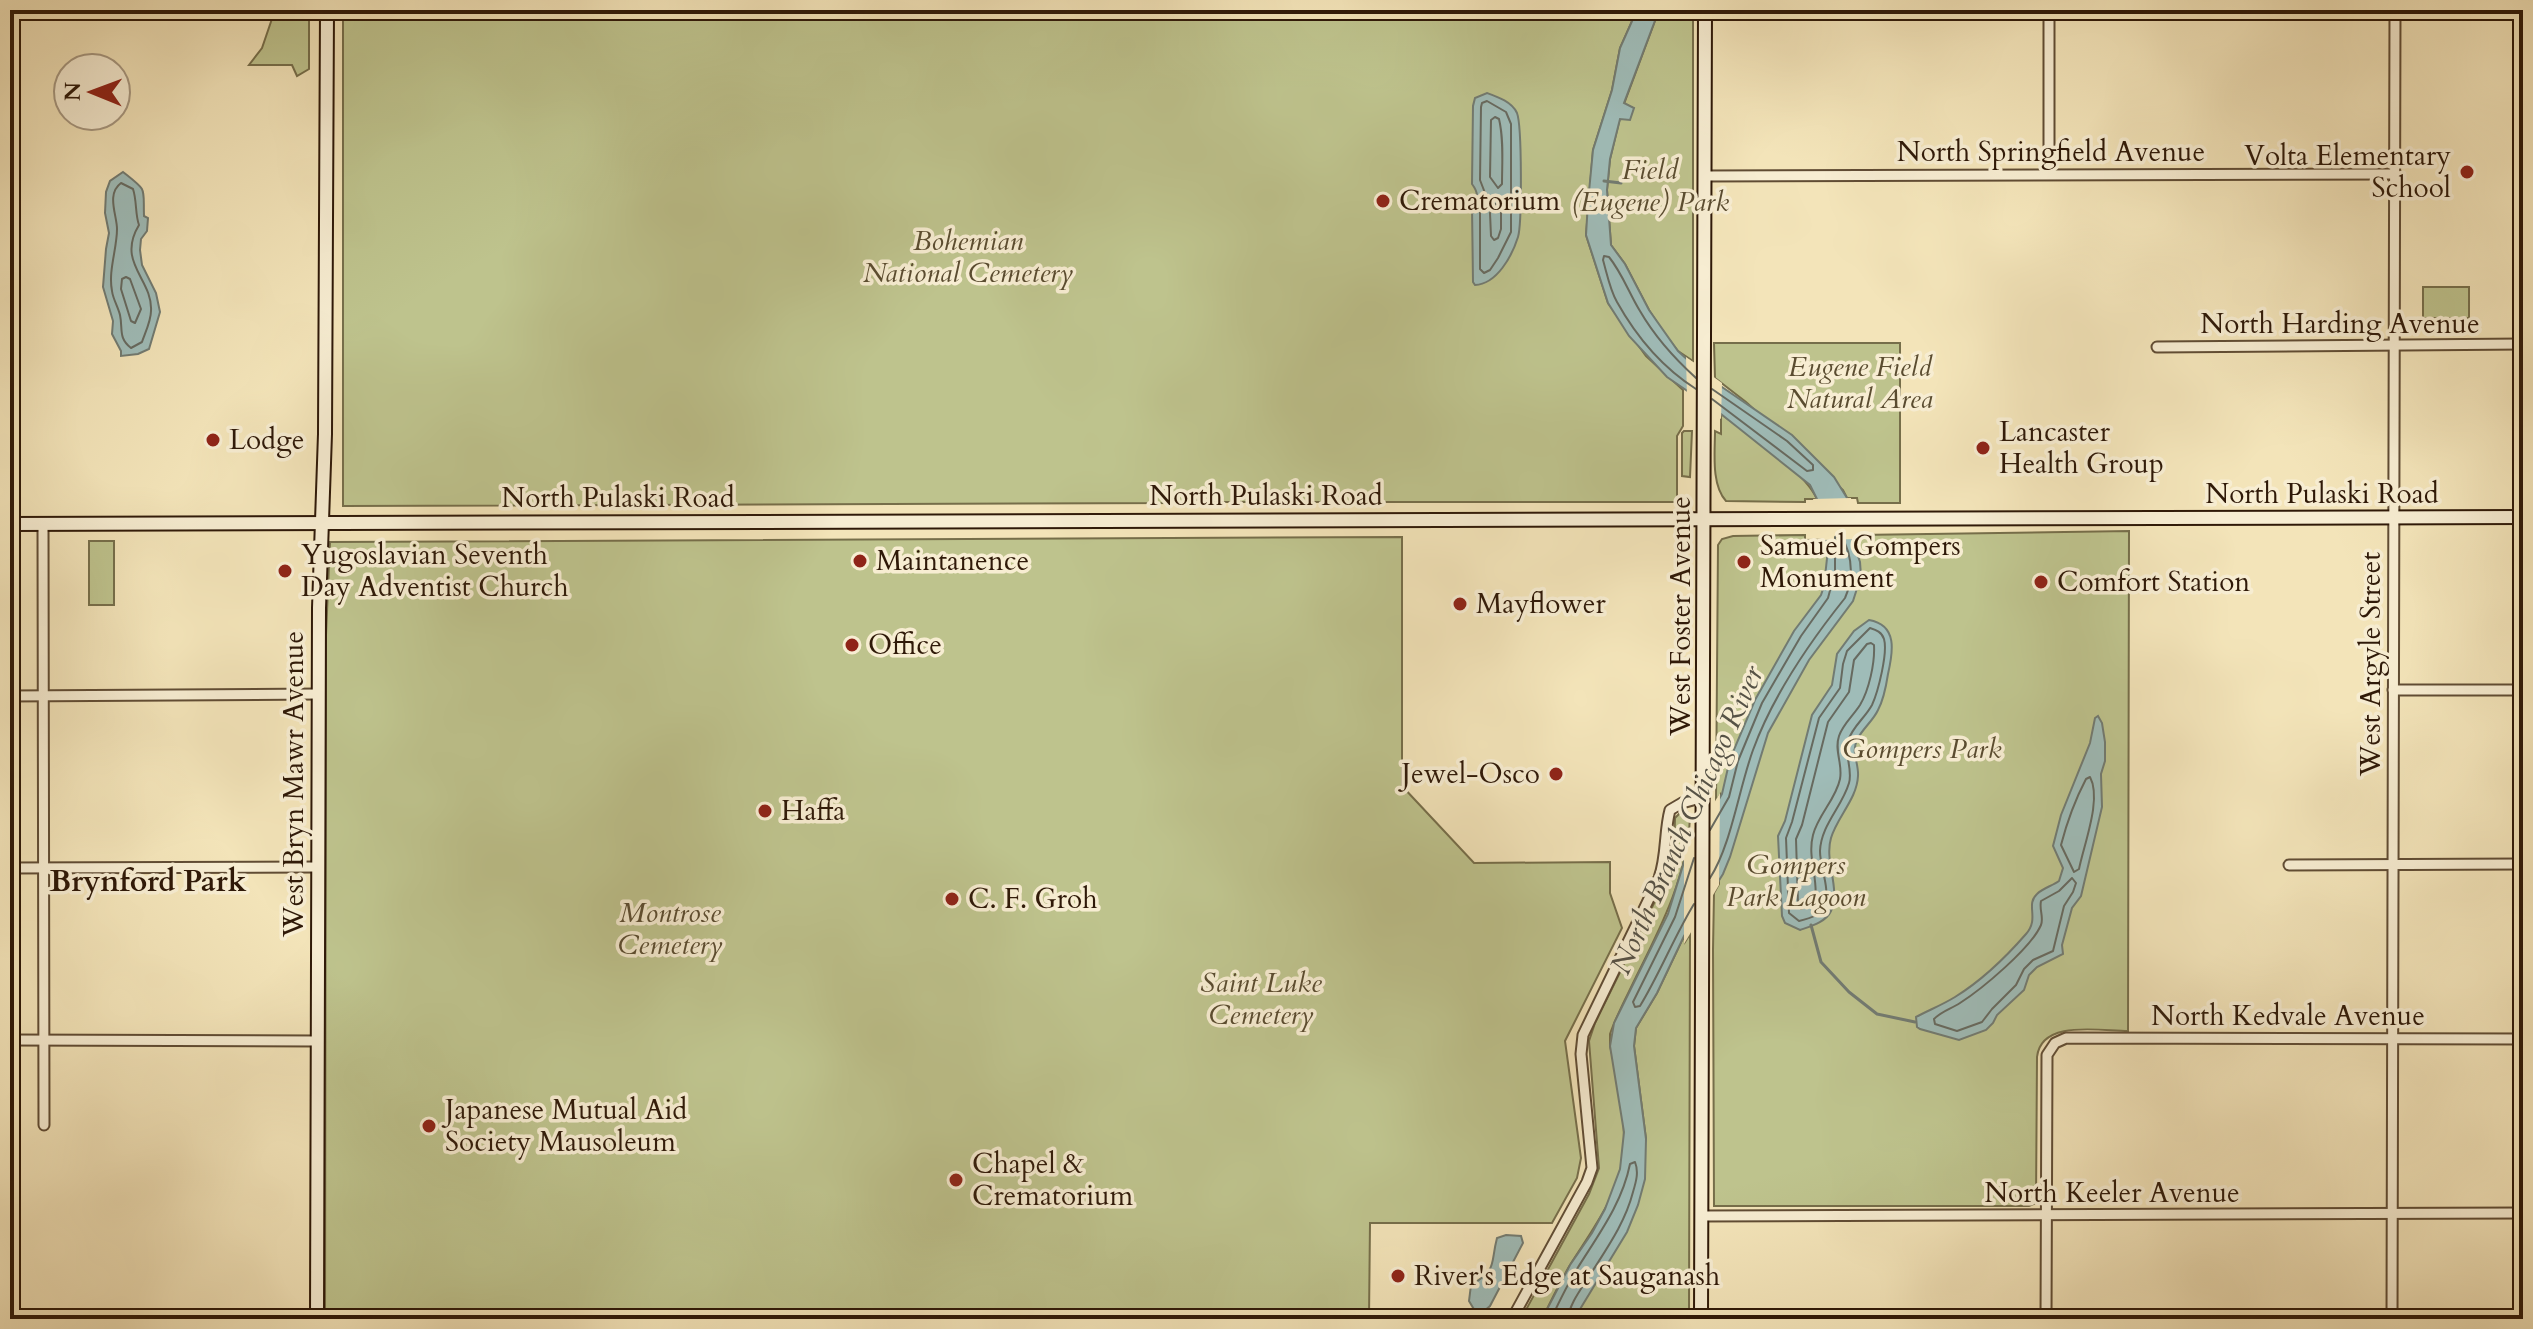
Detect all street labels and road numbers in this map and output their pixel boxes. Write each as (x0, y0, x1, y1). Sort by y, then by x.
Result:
street label: North Springfield Avenue (1897, 133, 2205, 171)
street label: North Harding Avenue (2200, 305, 2480, 343)
street label: North Pulaski Road (2205, 475, 2439, 513)
street label: North Pulaski Road (1149, 477, 1383, 515)
street label: North Pulaski Road (501, 479, 735, 517)
street label: West Foster Avenue (1662, 496, 1700, 737)
street label: West Argyle Street (2352, 551, 2390, 777)
street label: West Bryn Mawr Avenue (275, 631, 313, 938)
street label: North Kedvale Avenue (2151, 997, 2425, 1035)
street label: North Keeler Avenue (1984, 1174, 2240, 1212)

